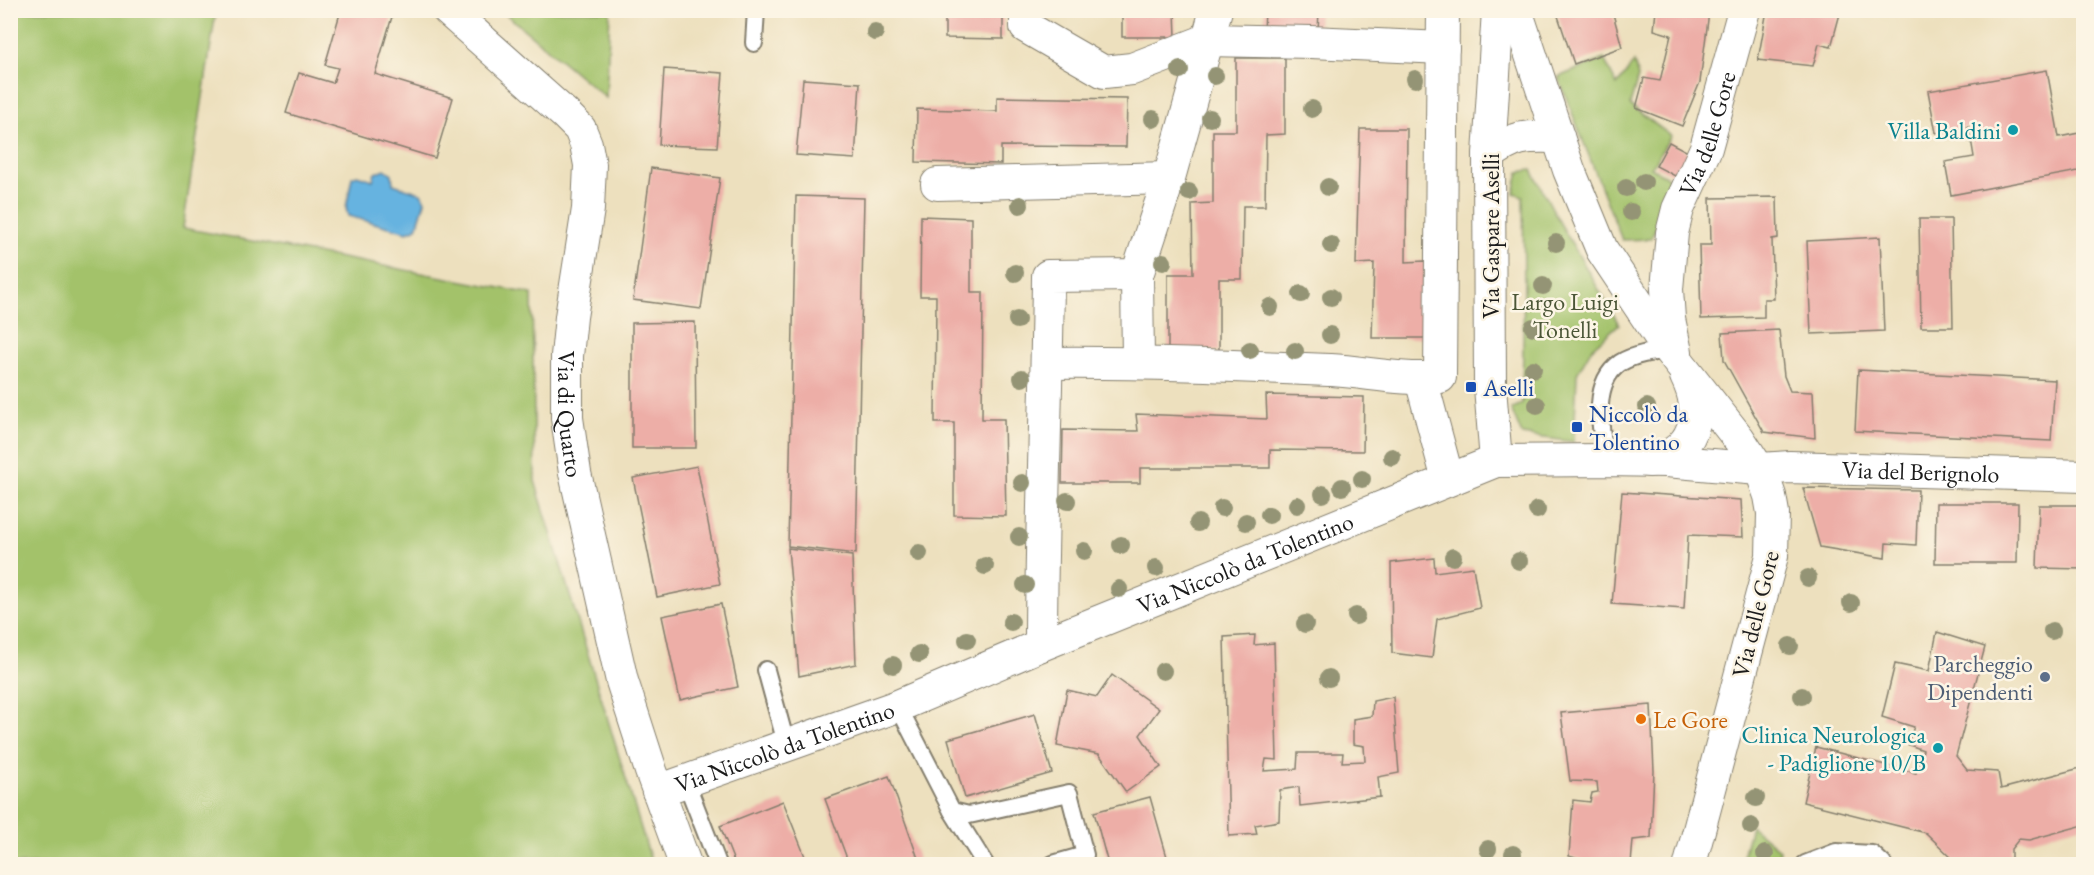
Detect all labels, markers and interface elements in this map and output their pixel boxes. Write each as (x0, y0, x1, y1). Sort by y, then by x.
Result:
street label: Via delle Gore (1671, 68, 1742, 201)
place label: Villa Baldini (1888, 115, 2001, 146)
marker: Villa Baldini (2006, 123, 2020, 137)
street label: Via Gaspare Aselli (1475, 153, 1506, 319)
park label: Largo Luigi Tonelli (1511, 286, 1619, 345)
street label: Via di Quarto (550, 351, 591, 479)
place label: Aselli (1482, 372, 1534, 403)
marker: Aselli (1464, 380, 1478, 394)
place label: Niccolò da Tolentino (1589, 398, 1689, 457)
marker: Niccolò da Tolentino (1570, 420, 1584, 434)
street label: Via del Berignolo (1841, 453, 2000, 489)
street label: Via Niccolò da Tolentino (1132, 505, 1358, 620)
street label: Via delle Gore (1724, 547, 1786, 681)
place label: Parcheggio Dipendenti (1927, 648, 2033, 707)
marker: Parcheggio Dipendenti (2038, 670, 2052, 684)
street label: Via Niccolò da Tolentino (670, 693, 898, 799)
place label: Le Gore (1653, 704, 1728, 735)
marker: Le Gore (1634, 712, 1648, 726)
place label: Clinica Neurologica - Padiglione 10/B (1741, 719, 1926, 778)
marker: Clinica Neurologica - Padiglione 10/B (1931, 741, 1945, 755)

